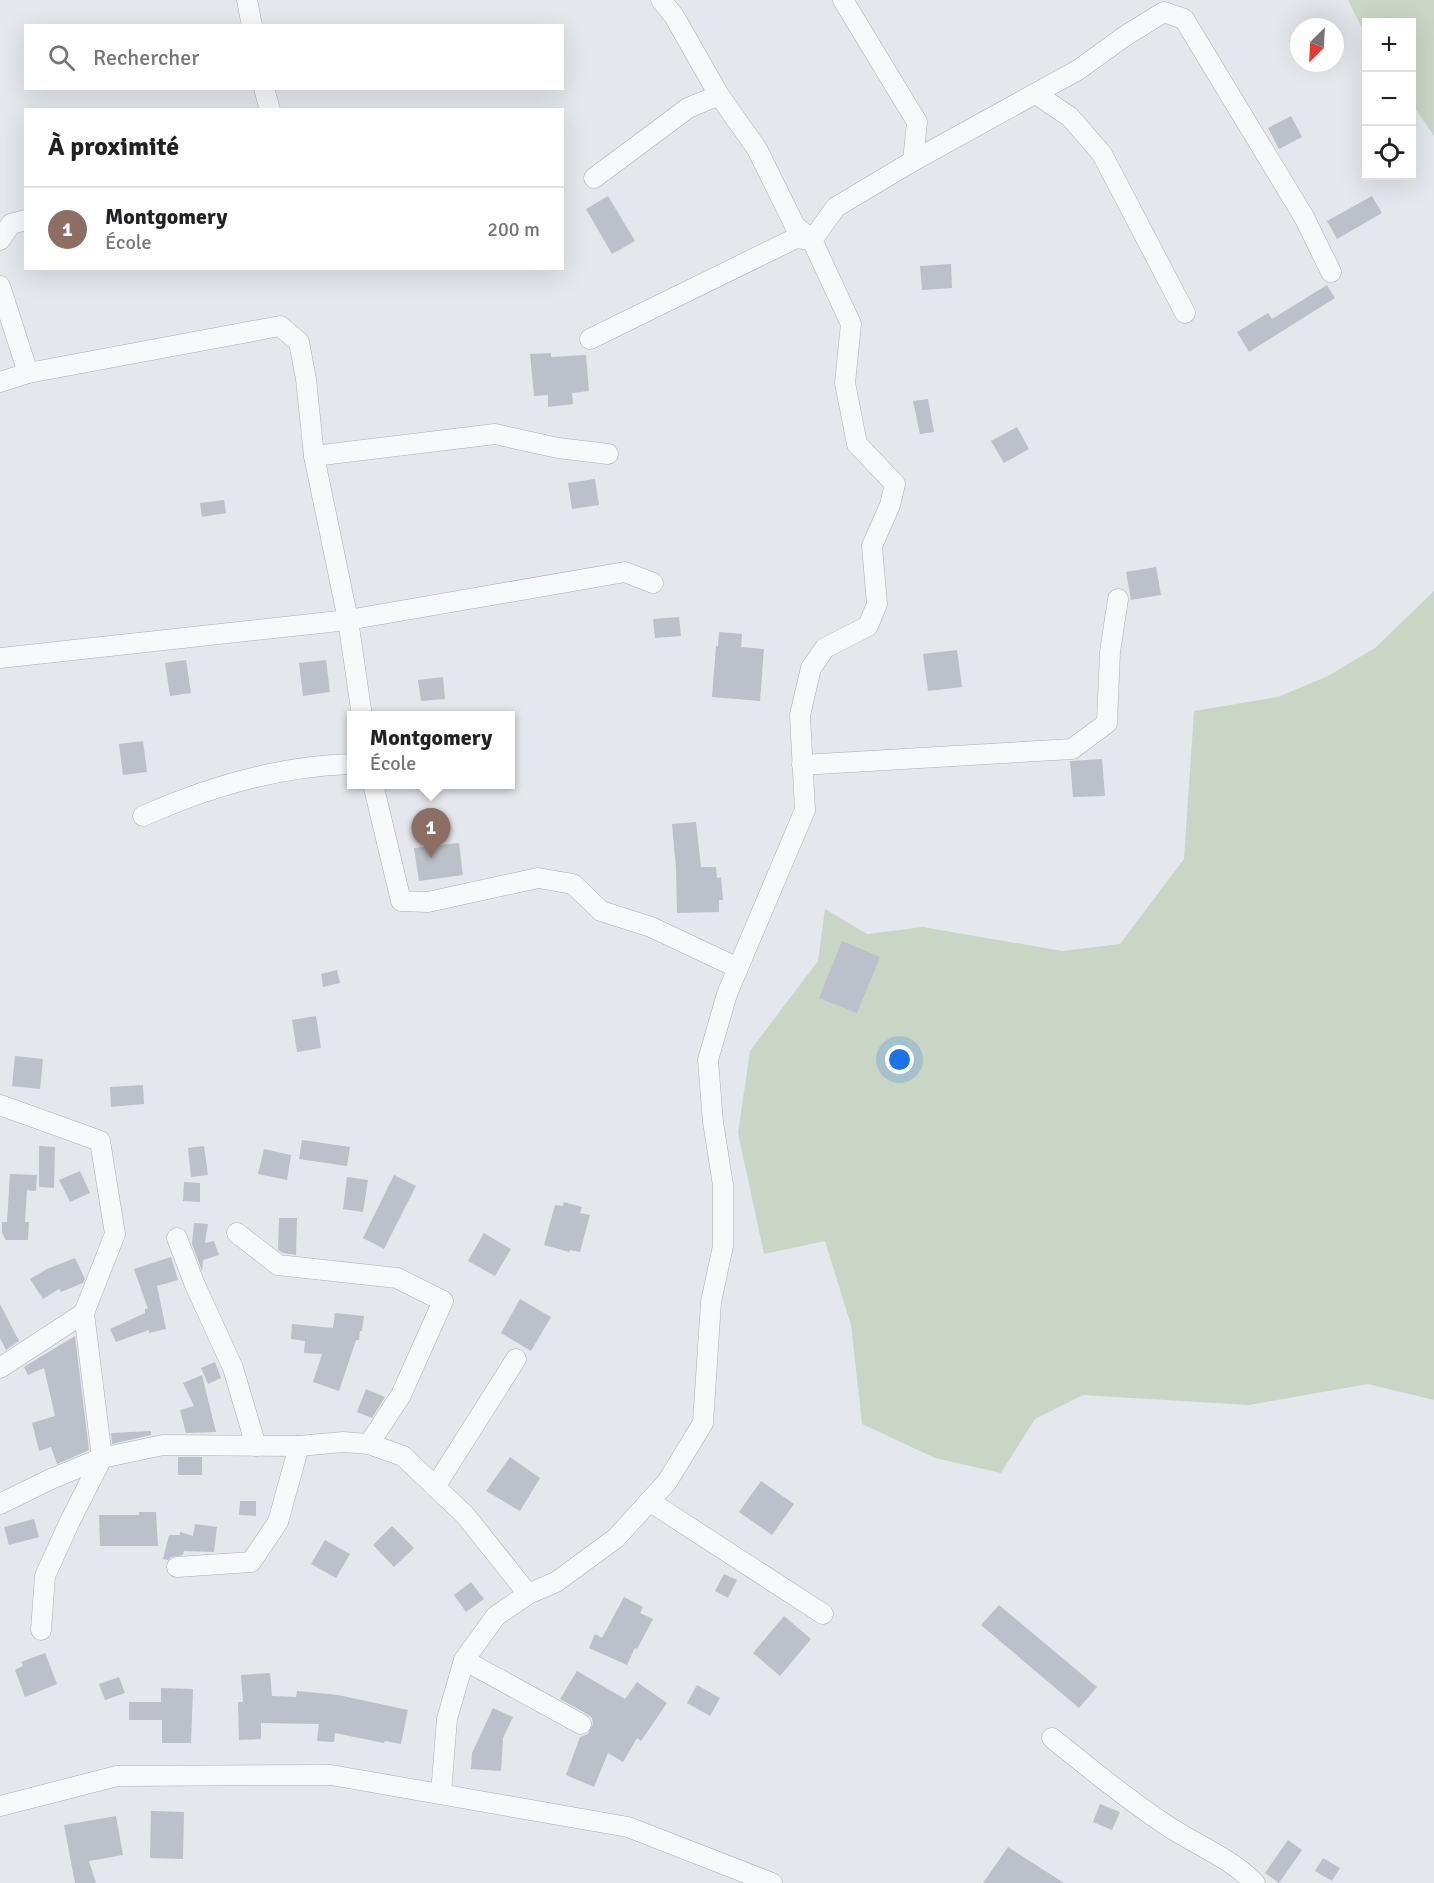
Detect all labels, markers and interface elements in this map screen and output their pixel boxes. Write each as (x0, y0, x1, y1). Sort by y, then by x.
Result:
north arrow (1290, 18, 1344, 72)
map controls (1362, 18, 1416, 180)
button: + (1362, 18, 1416, 72)
search box (24, 24, 564, 90)
icon: search (45, 41, 78, 74)
text: Rechercher (93, 44, 199, 71)
button: − (1362, 72, 1416, 126)
button: locate (1362, 126, 1416, 180)
text: À proximité (48, 131, 179, 163)
text: Montgomery (105, 203, 227, 230)
text: 1 (62, 217, 73, 242)
text: 200 m (487, 217, 540, 242)
text: École (105, 230, 152, 255)
popup (347, 711, 515, 789)
text: Montgomery (370, 724, 492, 751)
text: École (370, 751, 416, 776)
pin: 1 (412, 808, 450, 858)
your location (885, 1045, 914, 1074)

